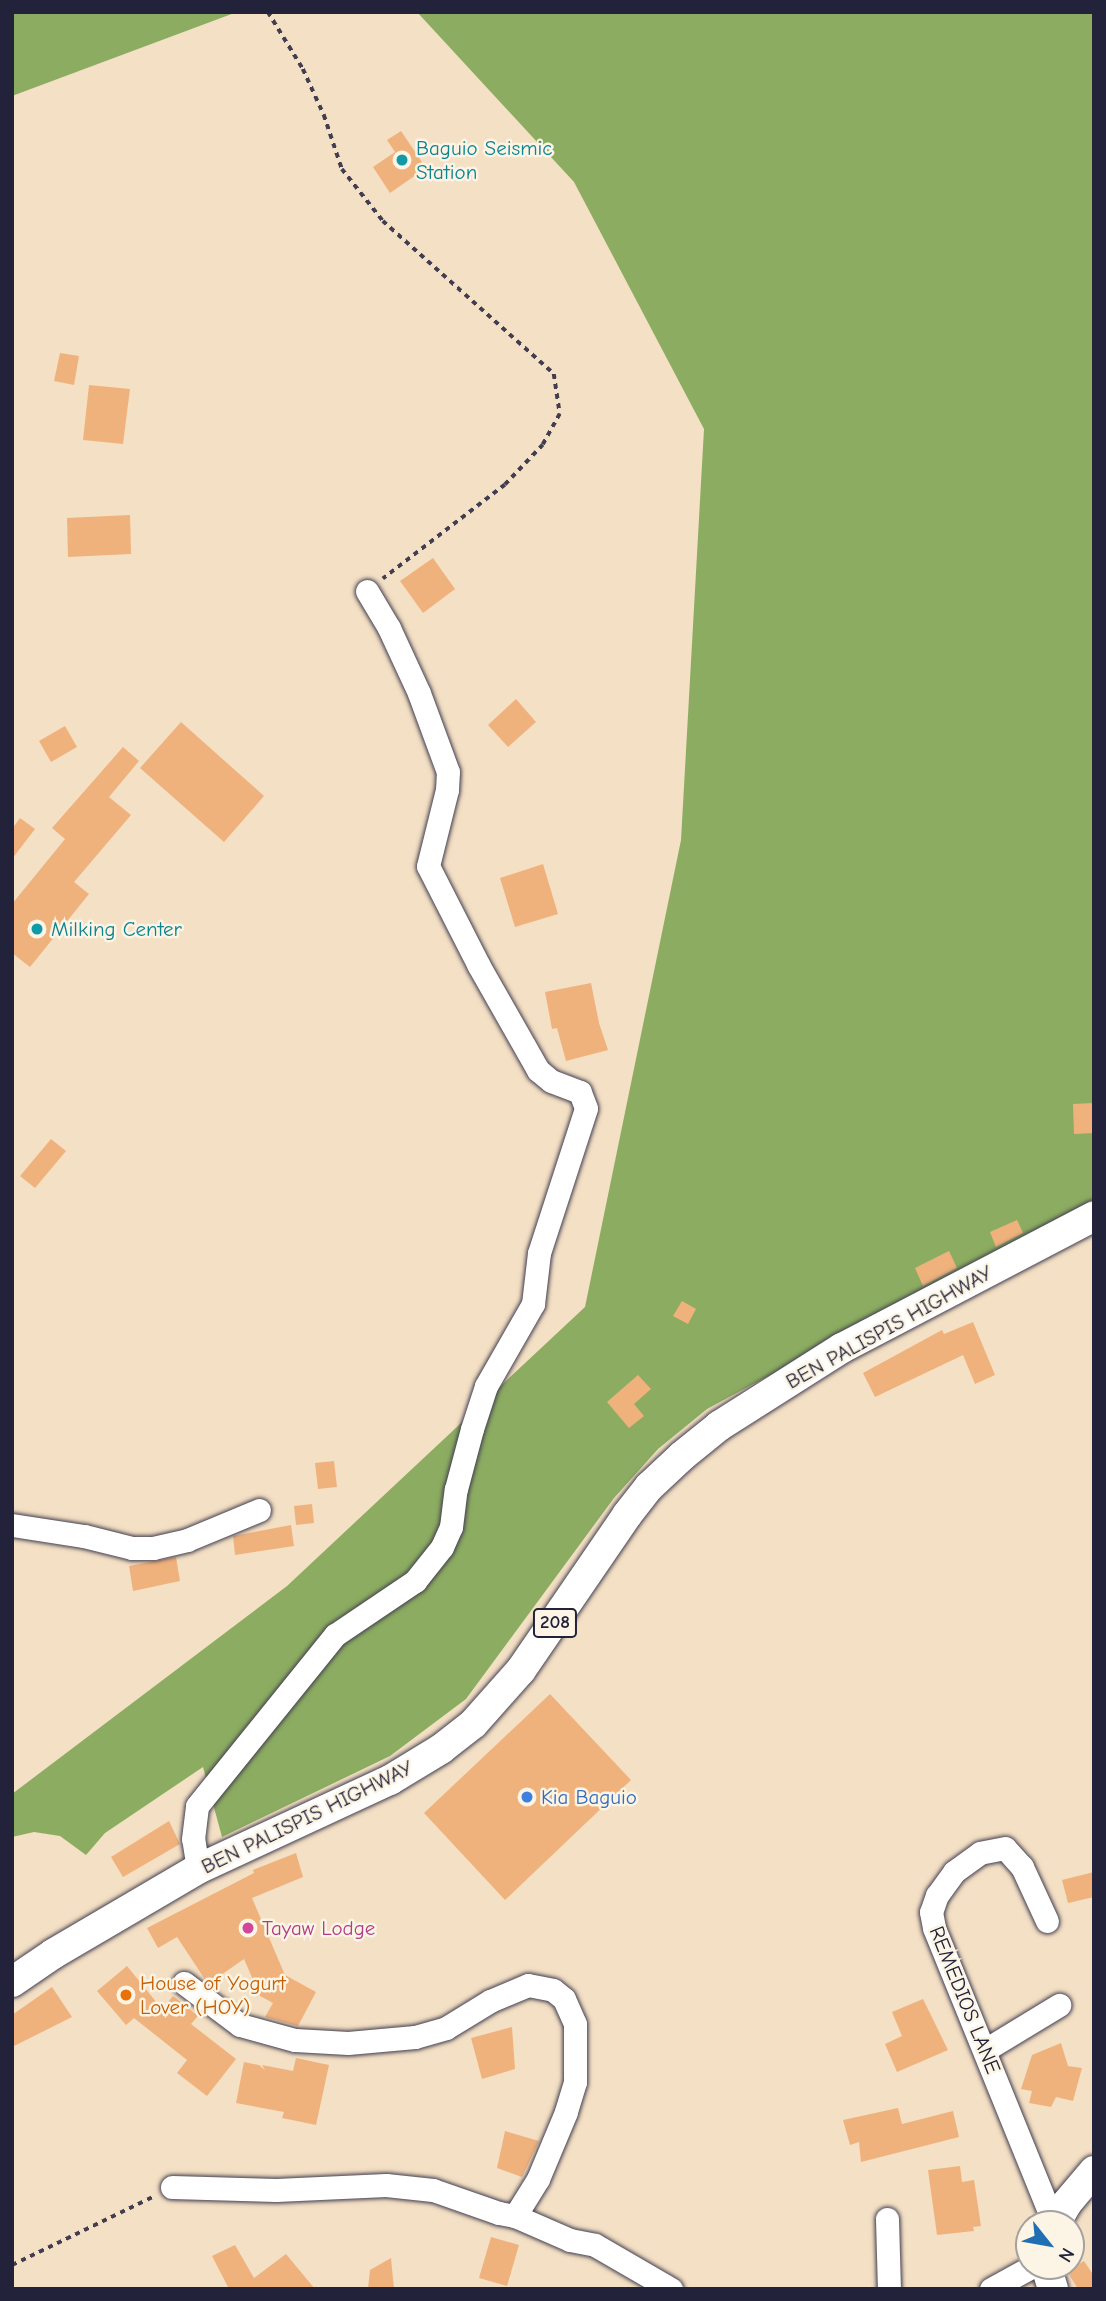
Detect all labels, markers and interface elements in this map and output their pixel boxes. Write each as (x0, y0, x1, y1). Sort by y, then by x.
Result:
place label: Baguio Seismic Station (416, 135, 552, 185)
marker: Baguio Seismic Station (394, 152, 410, 168)
place label: Milking Center (51, 916, 182, 942)
marker: Milking Center (29, 921, 45, 937)
street label: BEN PALISPIS HIGHWAY (781, 1260, 997, 1394)
road number: 208 (532, 1608, 578, 1638)
street label: BEN PALISPIS HIGHWAY (197, 1755, 417, 1879)
place label: Kia Baguio (541, 1784, 637, 1810)
marker: Kia Baguio (519, 1789, 535, 1805)
place label: Tayaw Lodge (262, 1915, 375, 1941)
marker: Tayaw Lodge (240, 1920, 256, 1936)
street label: REMEDIOS LANE (924, 1923, 1006, 2077)
place label: House of Yogurt Lover (HOY) (140, 1970, 286, 2020)
marker: House of Yogurt Lover (HOY) (118, 1987, 134, 2003)
north arrow (1015, 2210, 1085, 2280)
text: N (1054, 2244, 1079, 2266)

